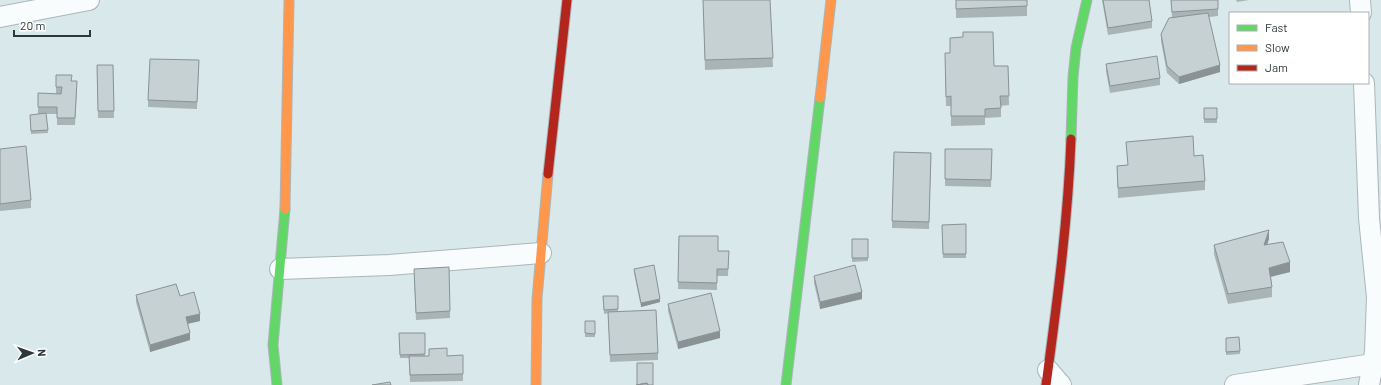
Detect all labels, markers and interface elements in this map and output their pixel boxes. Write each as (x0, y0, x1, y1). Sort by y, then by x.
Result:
scale bar (14, 12, 90, 38)
legend (1229, 12, 1369, 84)
text: 20 m (20, 18, 46, 32)
text: Fast (1265, 20, 1288, 34)
text: Slow (1265, 40, 1290, 54)
text: Jam (1265, 60, 1288, 74)
north arrow (12, 333, 52, 373)
text: N (36, 349, 49, 357)

